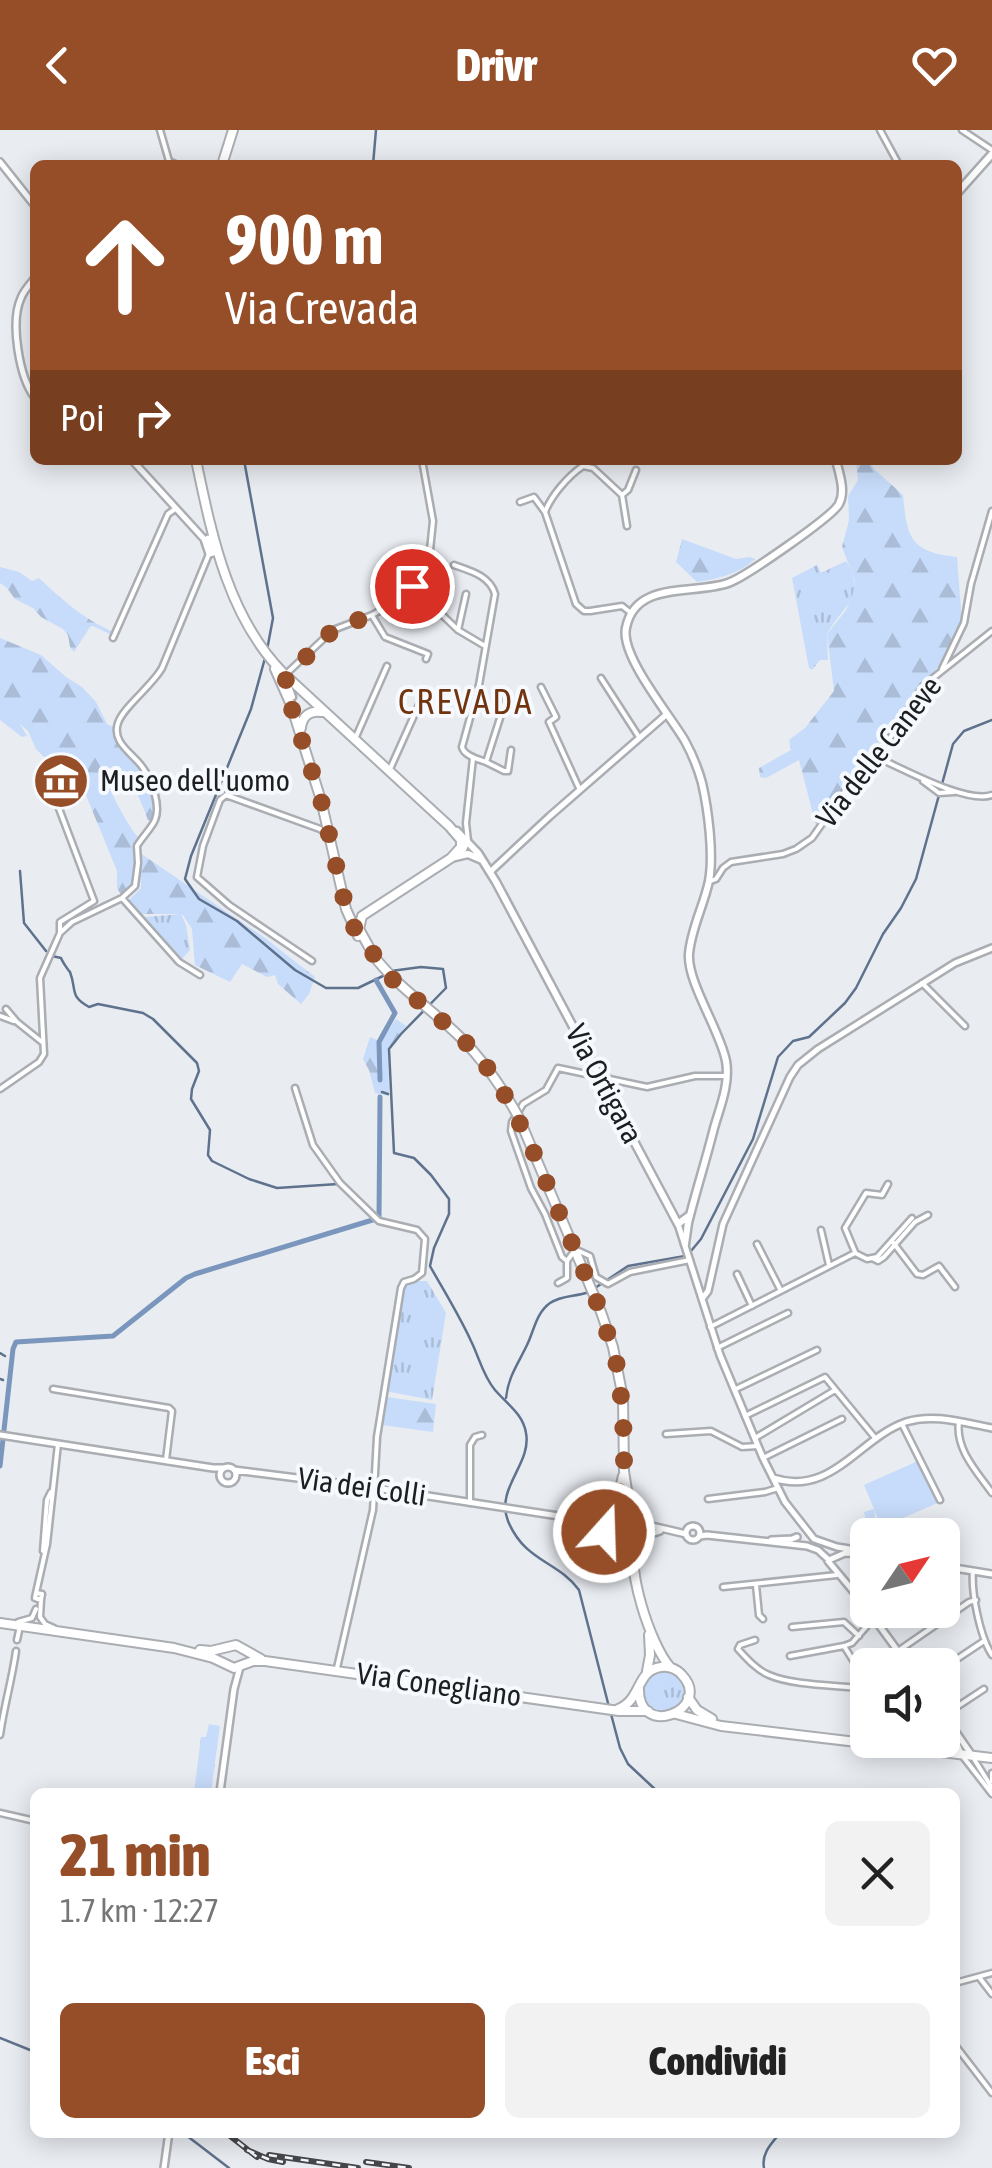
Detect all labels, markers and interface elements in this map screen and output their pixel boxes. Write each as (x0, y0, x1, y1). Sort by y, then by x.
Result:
icon: back (30, 38, 85, 93)
icon: heart (907, 38, 962, 93)
text: Drivr (456, 39, 536, 91)
text: 900 m (225, 199, 384, 279)
icon: ahead (60, 200, 190, 330)
text: Via Crevada (225, 282, 419, 334)
icon: right (125, 390, 180, 445)
text: Poi (60, 396, 105, 439)
pin (370, 544, 455, 629)
icon: arrive (385, 559, 440, 614)
street label: Via delle Caneve (809, 669, 948, 833)
district label: CREVADA (398, 681, 534, 721)
museum icon: Museo dell'uomo (31, 751, 91, 811)
place label: Museo dell'uomo (100, 763, 290, 797)
street label: Via Ortigara (559, 1018, 650, 1149)
street label: Via dei Colli (296, 1460, 428, 1512)
position arrow (552, 1480, 656, 1584)
north arrow (850, 1518, 960, 1628)
map controls (850, 1518, 960, 1758)
button: sound (850, 1648, 960, 1758)
street label: Via Conegliano (355, 1656, 524, 1712)
text: 21 min (60, 1820, 211, 1889)
button: close (825, 1821, 930, 1926)
text: 1.7 km · 12:27 (60, 1892, 219, 1929)
button: Esci (60, 2003, 485, 2118)
button: Condividi (505, 2003, 930, 2118)

